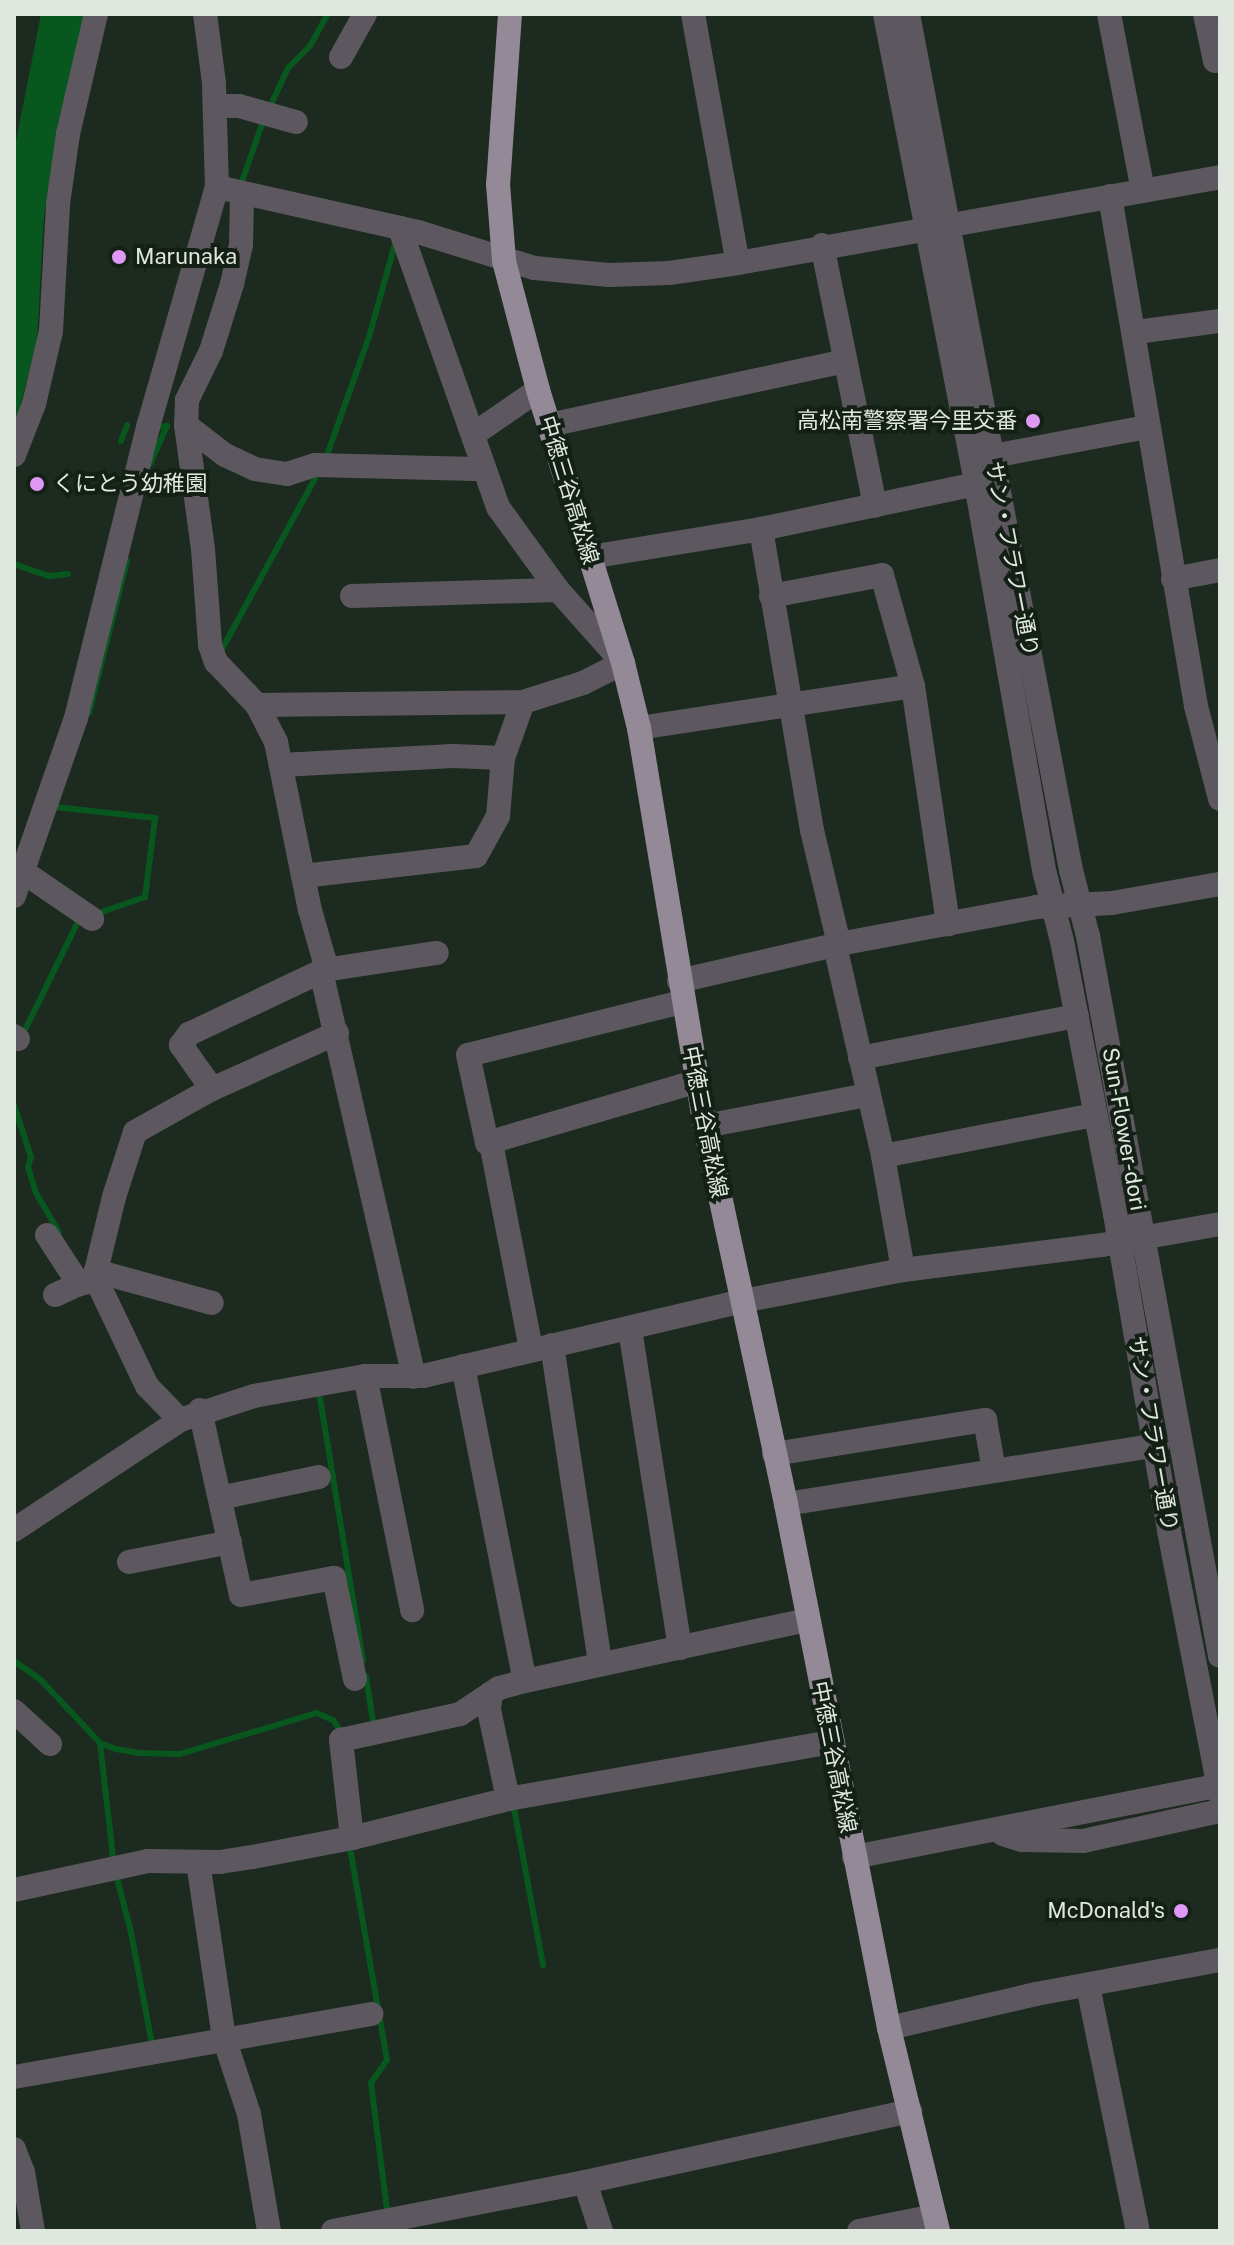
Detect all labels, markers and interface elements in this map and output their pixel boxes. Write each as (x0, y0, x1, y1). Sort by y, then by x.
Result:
place label: Marunaka (135, 244, 237, 270)
marker: Marunaka (110, 248, 128, 266)
place label: 高松南警察署今里交番 (797, 408, 1017, 434)
marker: 高松南警察署今里交番 (1024, 412, 1042, 430)
street label: 中徳三谷高松線 (534, 413, 604, 567)
street label: サン・フラワー通り (980, 459, 1044, 659)
place label: くにとう幼稚園 (53, 471, 207, 497)
marker: くにとう幼稚園 (28, 475, 46, 493)
street label: 中徳三谷高松線 (677, 1044, 733, 1200)
street label: Sun-Flower-dori (1097, 1045, 1151, 1213)
street label: サン・フラワー通り (1123, 1334, 1183, 1534)
street label: 中徳三谷高松線 (806, 1679, 862, 1835)
place label: McDonald's (1047, 1898, 1165, 1924)
marker: McDonald's (1172, 1902, 1190, 1920)

